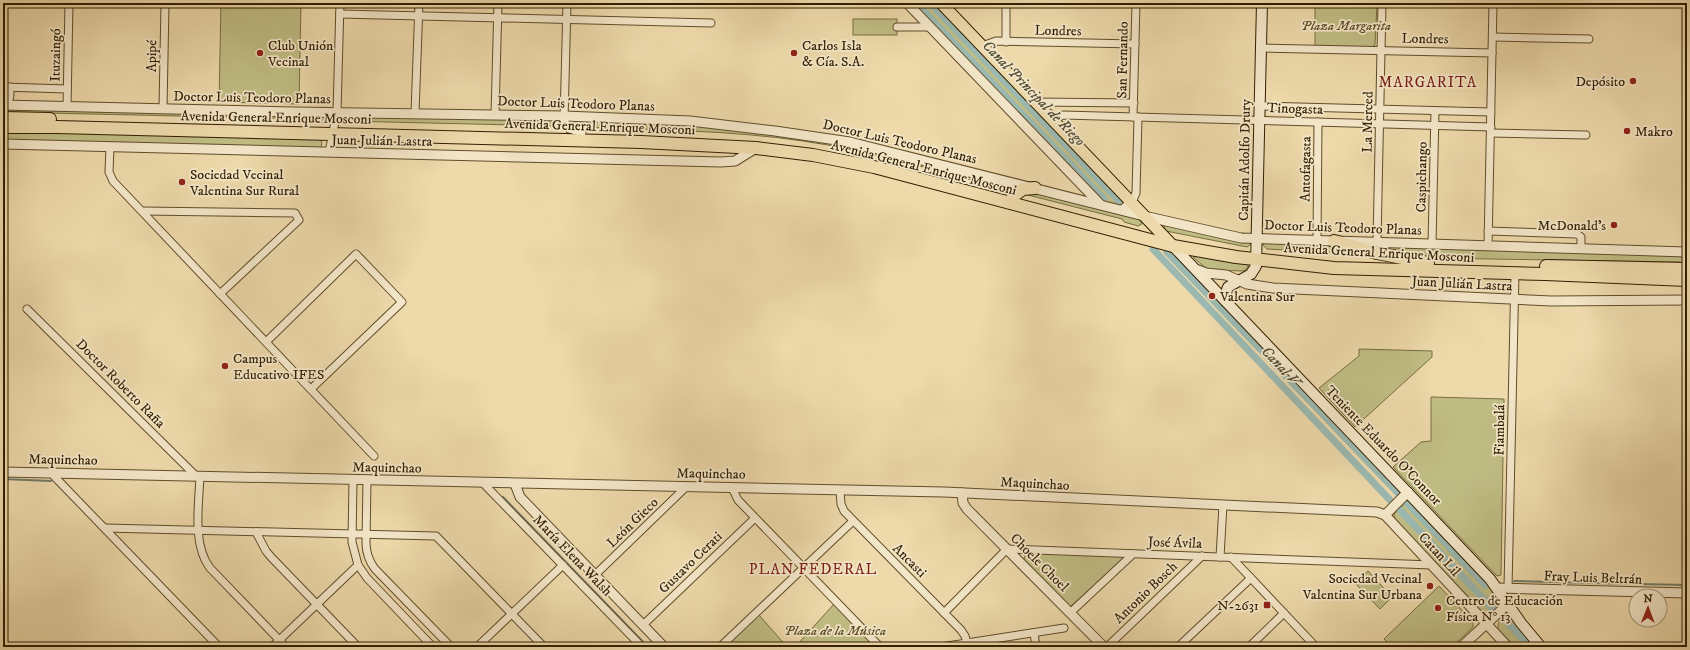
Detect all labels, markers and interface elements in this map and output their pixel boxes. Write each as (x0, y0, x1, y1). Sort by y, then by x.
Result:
park label: Plaza Margarita (1301, 17, 1391, 35)
street label: San Fernando (1113, 21, 1133, 99)
street label: Londres (1034, 22, 1082, 40)
street label: Ituzaingó (47, 28, 65, 82)
street label: Londres (1401, 30, 1449, 48)
water label: Canal Principal de Riego (978, 36, 1089, 151)
place label: Club Unión Vecinal (267, 37, 334, 71)
place label: Carlos Isla & Cía. S.A. (802, 37, 864, 71)
street label: Apipé (143, 39, 161, 72)
marker: Club Unión Vecinal (255, 48, 265, 58)
marker: Carlos Isla & Cía. S.A. (789, 48, 799, 58)
district label: MARGARITA (1379, 73, 1477, 92)
place label: Depósito (1575, 73, 1625, 91)
marker: Depósito (1628, 76, 1638, 86)
street label: Doctor Luis Teodoro Planas (173, 88, 331, 108)
street label: La Merced (1358, 91, 1378, 153)
street label: Doctor Luis Teodoro Planas (497, 92, 655, 116)
street label: Capitán Adolfo Drury (1235, 99, 1255, 221)
street label: Tinogasta (1267, 99, 1323, 119)
street label: Avenida General Enrique Mosconi (180, 107, 372, 129)
street label: Avenida General Enrique Mosconi (504, 115, 696, 139)
street label: Doctor Luis Teodoro Planas (821, 115, 979, 169)
place label: Makro (1635, 123, 1673, 141)
marker: Makro (1622, 126, 1632, 136)
street label: Juan Julián Lastra (329, 131, 433, 151)
street label: Avenida General Enrique Mosconi (829, 136, 1019, 200)
street label: Antofagasta (1296, 136, 1316, 202)
street label: Caspichango (1412, 141, 1432, 213)
place label: Sociedad Vecinal Valentina Sur Rural (189, 166, 300, 200)
marker: Sociedad Vecinal Valentina Sur Rural (177, 177, 187, 187)
street label: Doctor Luis Teodoro Planas (1264, 216, 1422, 240)
place label: McDonald's (1538, 217, 1606, 235)
marker: McDonald's (1609, 220, 1619, 230)
street label: Avenida General Enrique Mosconi (1283, 239, 1475, 267)
street label: Juan Julián Lastra (1409, 272, 1513, 296)
place label: Valentina Sur (1219, 288, 1296, 306)
marker: Valentina Sur (1207, 291, 1217, 301)
street label: Doctor Roberto Raña (72, 335, 169, 432)
water label: Canal V (1257, 342, 1307, 393)
place label: Campus Educativo IFES (233, 350, 324, 384)
marker: Campus Educativo IFES (220, 361, 230, 371)
street label: Teniente Eduardo O'Connor (1321, 382, 1446, 510)
street label: Fiambalá (1491, 404, 1509, 456)
street label: Maquinchao (28, 450, 98, 470)
street label: Maquinchao (352, 458, 422, 478)
street label: Maquinchao (676, 464, 746, 484)
street label: Maquinchao (1000, 473, 1070, 495)
street label: León Gieco (603, 494, 662, 552)
street label: María Elena Walsh (529, 511, 616, 601)
street label: Gustavo Cerati (655, 528, 727, 598)
street label: Catan Lil (1414, 529, 1465, 581)
street label: Choele Choel (1006, 530, 1073, 596)
street label: José Ávila (1146, 533, 1202, 553)
street label: Ancasti (888, 540, 930, 582)
street label: Antonio Bosch (1110, 557, 1182, 628)
district label: PLAN FEDERAL (749, 560, 877, 579)
street label: Fray Luis Beltrán (1543, 567, 1643, 589)
place label: Sociedad Vecinal Valentina Sur Urbana (1302, 570, 1423, 604)
marker: Sociedad Vecinal Valentina Sur Urbana (1425, 581, 1435, 591)
north arrow (1628, 588, 1668, 628)
place label: Centro de Educación Física N° 13 (1446, 592, 1564, 626)
text: N (1644, 592, 1653, 606)
place label: N-2631 (1217, 597, 1259, 615)
marker: N-2631 (1262, 600, 1272, 610)
marker: Centro de Educación Física N° 13 (1433, 603, 1443, 613)
park label: Plaza de la Música (784, 622, 886, 640)

